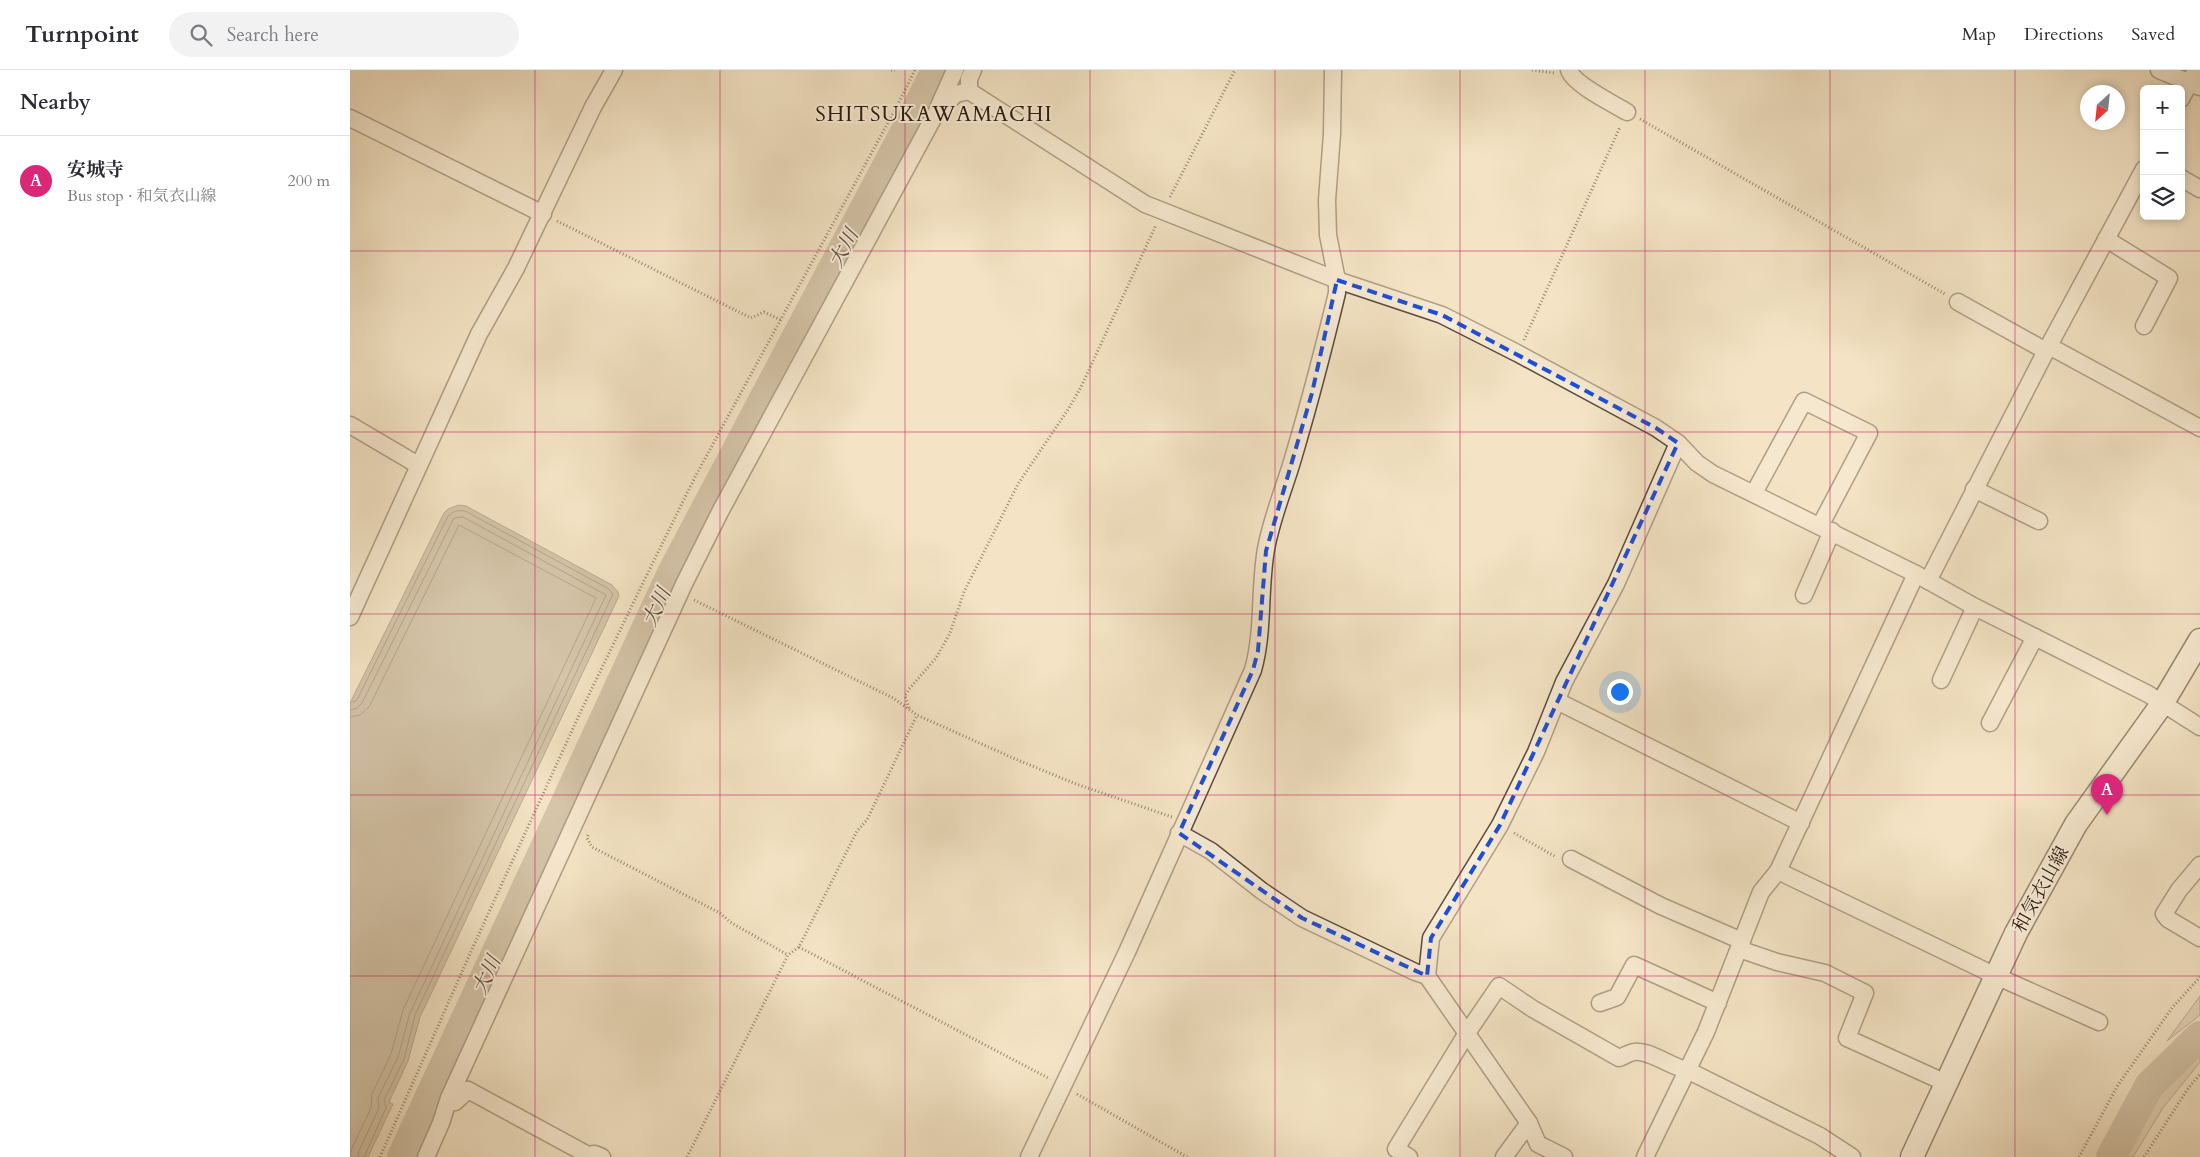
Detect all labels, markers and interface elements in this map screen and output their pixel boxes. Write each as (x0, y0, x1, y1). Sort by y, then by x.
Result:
search box (169, 12, 519, 57)
text: Turnpoint (25, 18, 139, 51)
icon: search (187, 21, 215, 49)
text: Search here (227, 22, 319, 48)
text: Map (1962, 22, 1996, 47)
text: Directions (2024, 22, 2103, 47)
text: Saved (2131, 22, 2175, 47)
north arrow (2080, 85, 2125, 130)
map controls (2140, 85, 2185, 220)
button: + (2140, 85, 2185, 130)
text: Nearby (20, 88, 91, 117)
district label: SHITSUKAWAMACHI (815, 100, 1053, 129)
button: − (2140, 130, 2185, 175)
text: 安城寺 (67, 157, 124, 183)
text: A (30, 170, 42, 192)
text: 200 m (288, 170, 330, 192)
button: layers (2140, 175, 2185, 220)
text: Bus stop · 和気衣山線 (67, 185, 217, 207)
water label: 大川 (822, 222, 866, 272)
water label: 大川 (636, 582, 678, 631)
your location (1607, 679, 1633, 705)
pin: A (2091, 774, 2123, 815)
street label: 和気衣山線 (2006, 842, 2075, 937)
water label: 大川 (466, 950, 508, 999)

